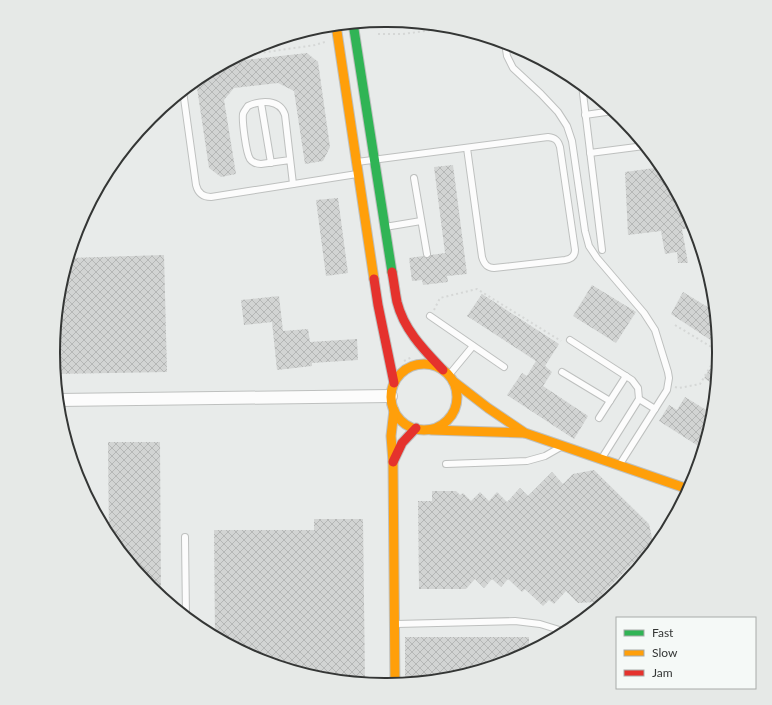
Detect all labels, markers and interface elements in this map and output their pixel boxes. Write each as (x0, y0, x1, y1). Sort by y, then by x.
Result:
legend (616, 617, 756, 689)
text: Fast (652, 625, 674, 640)
text: Slow (652, 645, 678, 660)
text: Jam (652, 665, 673, 680)

